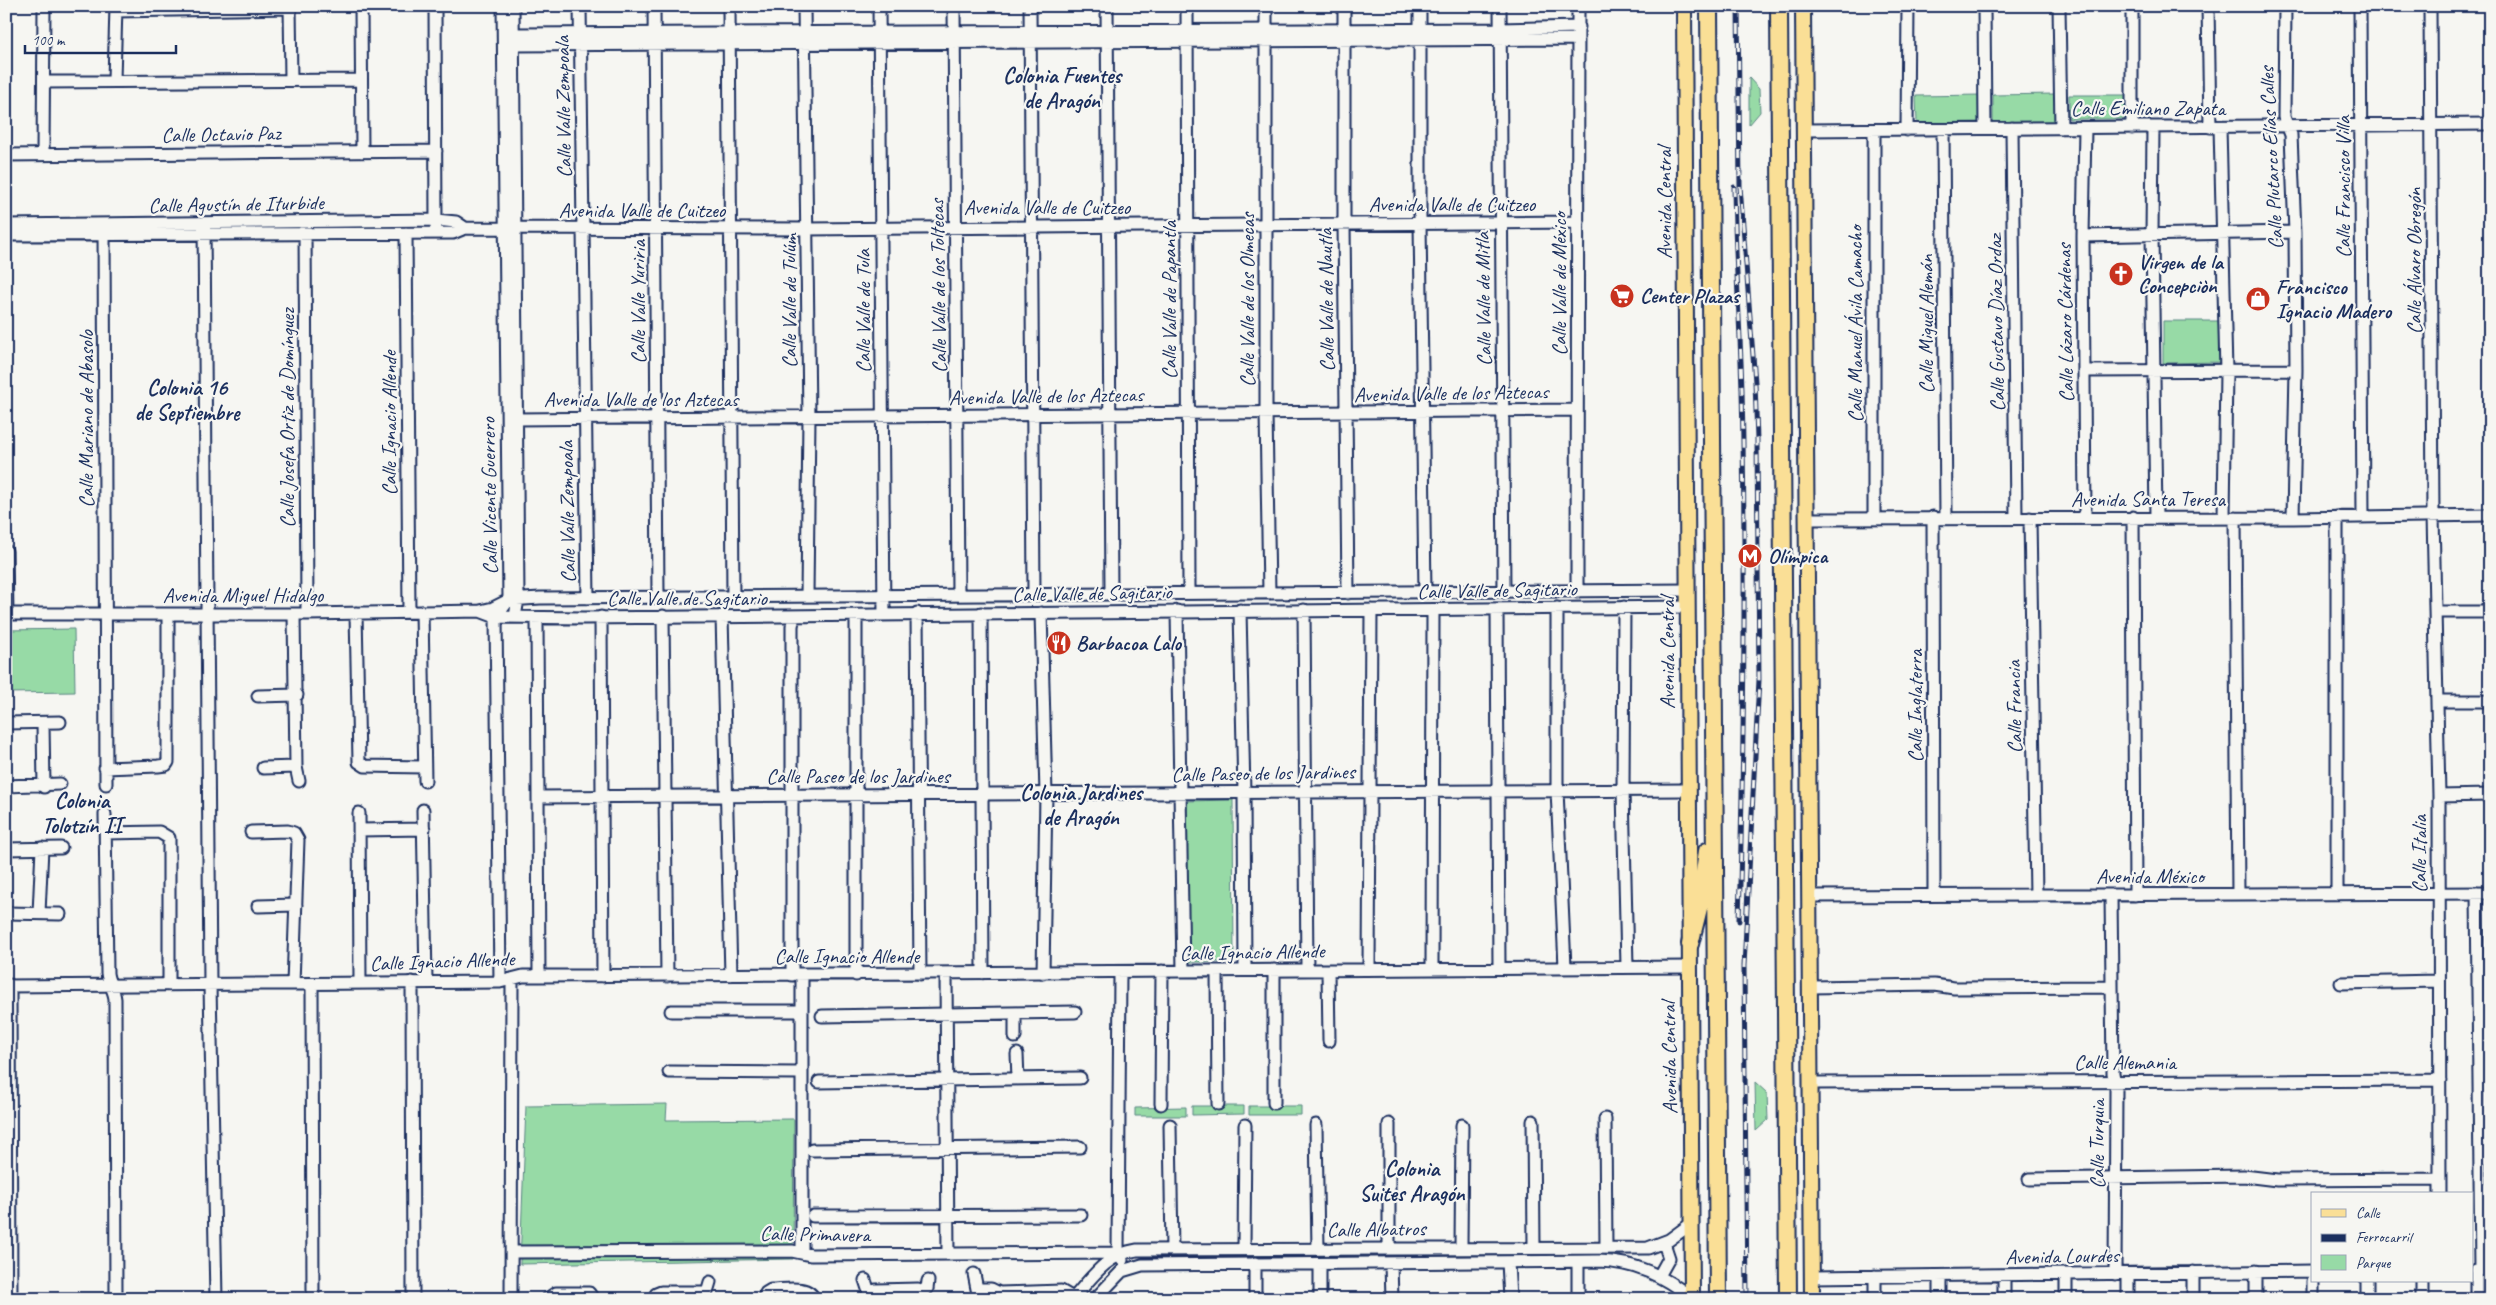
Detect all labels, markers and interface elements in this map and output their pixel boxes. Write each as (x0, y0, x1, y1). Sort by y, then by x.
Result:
scale bar (25, 22, 176, 54)
text: 100 m (32, 31, 66, 50)
street label: Calle Valle Zempoala (549, 34, 577, 178)
district label: Colonia Fuentes de Aragón (1003, 62, 1123, 115)
street label: Calle Plutarco Elías Calles (2253, 64, 2289, 250)
street label: Calle Emiliano Zapata (2071, 95, 2228, 121)
street label: Calle Francisco Villa (2330, 114, 2356, 258)
street label: Calle Octavio Paz (161, 120, 282, 148)
street label: Avenida Central (1651, 143, 1677, 259)
street label: Calle Álvaro Obregón (2401, 187, 2427, 334)
street label: Calle Agustín de Iturbide (148, 189, 326, 219)
street label: Avenida Valle de Cuitzeo (1369, 191, 1537, 217)
street label: Avenida Valle de Cuitzeo (964, 194, 1132, 220)
street label: Avenida Valle de Cuitzeo (559, 197, 727, 223)
street label: Calle Valle de los Toltecas (923, 197, 953, 373)
street label: Calle Valle de México (1546, 210, 1572, 356)
street label: Calle Valle de los Olmecas (1234, 211, 1260, 387)
street label: Calle Valle de Papantla (1156, 219, 1182, 379)
street label: Calle Manuel Ávila Camacho (1842, 223, 1868, 423)
street label: Calle Valle de Nautla (1312, 227, 1340, 372)
street label: Calle Valle de Mitla (1469, 230, 1497, 366)
street label: Calle Valle de Tulúm (776, 232, 802, 368)
street label: Calle Gustavo Díaz Ordaz (1981, 232, 2011, 412)
street label: Calle Valle Yuriria (625, 239, 651, 364)
street label: Calle Lázaro Cárdenas (2051, 242, 2079, 403)
street label: Calle Valle de Tula (850, 247, 876, 373)
place label: Virgen de la Concepciòn (2138, 249, 2225, 299)
street label: Calle Miguel Alemán (1913, 254, 1939, 394)
church icon: Virgen de la Concepciòn (2108, 261, 2134, 287)
place label: Francisco Ignacio Madero (2276, 274, 2393, 324)
supermarket icon: Center Plazas (1609, 283, 1635, 309)
place label: Center Plazas (1640, 283, 1742, 309)
shop icon: Francisco Ignacio Madero (2245, 286, 2271, 312)
street label: Calle Josefa Ortiz de Domínguez (274, 307, 300, 528)
street label: Calle Mariano de Abasolo (73, 329, 99, 508)
street label: Calle Ignacio Allende (376, 348, 402, 495)
district label: Colonia 16 de Septiembre (135, 374, 241, 427)
street label: Avenida Valle de los Aztecas (1354, 378, 1550, 408)
street label: Avenida Valle de los Aztecas (949, 381, 1145, 411)
street label: Avenida Valle de los Aztecas (544, 386, 740, 412)
street label: Calle Vicente Guerrero (475, 416, 503, 575)
street label: Calle Valle Zempoala (553, 439, 581, 583)
street label: Avenida Santa Teresa (2071, 486, 2227, 512)
metro station icon: Olímpica (1737, 543, 1763, 569)
place label: Olímpica (1768, 543, 1829, 569)
street label: Calle Valle de Sagitario (1417, 576, 1579, 604)
street label: Calle Valle de Sagitario (1012, 579, 1174, 607)
street label: Avenida Miguel Hidalgo (163, 582, 325, 608)
street label: Calle Valle de Sagitario (607, 585, 768, 611)
street label: Avenida Central (1654, 593, 1680, 709)
restaurant icon: Barbacoa Lalo (1046, 630, 1072, 656)
place label: Barbacoa Lalo (1076, 630, 1182, 656)
street label: Calle Inglaterra (1902, 648, 1928, 762)
street label: Calle Francia (2000, 659, 2028, 754)
street label: Calle Paseo de los Jardines (1171, 758, 1357, 788)
street label: Calle Paseo de los Jardines (766, 763, 952, 789)
district label: Colonia Jardines de Aragón (1020, 779, 1144, 832)
district label: Colonia Tolotzín II (42, 787, 127, 840)
street label: Calle Italia (2406, 813, 2432, 893)
street label: Avenida México (2096, 863, 2206, 889)
street label: Calle Ignacio Allende (1179, 938, 1327, 966)
street label: Calle Ignacio Allende (775, 943, 922, 969)
street label: Calle Ignacio Allende (369, 945, 517, 977)
street label: Avenida Central (1655, 998, 1683, 1114)
street label: Calle Alemania (2074, 1049, 2178, 1075)
street label: Calle Turquia (2084, 1097, 2110, 1189)
district label: Colonia Suites Aragón (1359, 1155, 1466, 1208)
legend (2311, 1192, 2474, 1282)
text: Calle (2356, 1204, 2381, 1223)
street label: Calle Albatros (1326, 1215, 1428, 1243)
street label: Calle Primavera (760, 1220, 873, 1248)
text: Ferrocarril (2356, 1228, 2414, 1247)
street label: Avenida Lourdes (2005, 1242, 2121, 1270)
text: Parque (2356, 1254, 2392, 1273)

